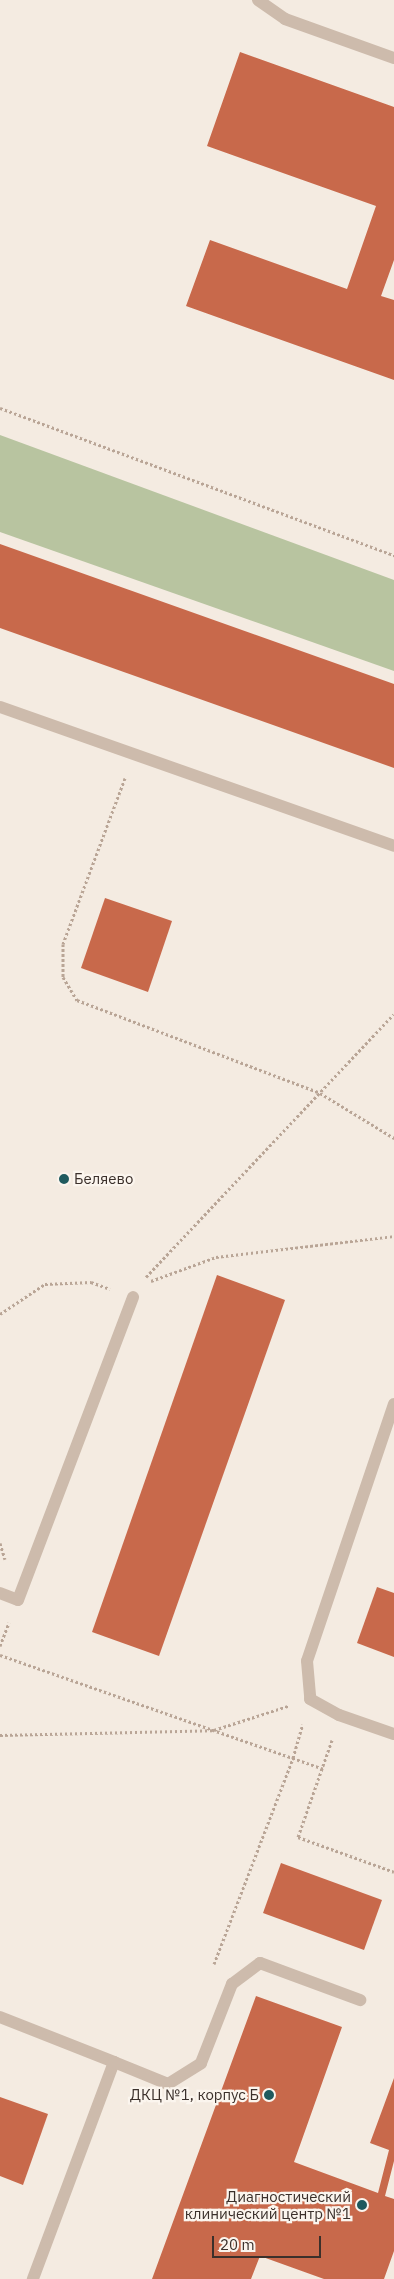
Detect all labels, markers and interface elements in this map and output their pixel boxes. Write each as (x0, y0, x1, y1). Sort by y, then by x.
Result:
place label: Беляево (74, 1170, 133, 1188)
marker: Беляево (58, 1173, 70, 1185)
place label: ДКЦ №1, корпус Б (130, 2086, 259, 2104)
marker: ДКЦ №1, корпус Б (263, 2089, 275, 2101)
place label: Диагностический клинический центр №1 (185, 2187, 351, 2222)
marker: Диагностический клинический центр №1 (355, 2198, 369, 2212)
scale bar (214, 2226, 323, 2258)
text: 20 m (220, 2235, 255, 2254)

